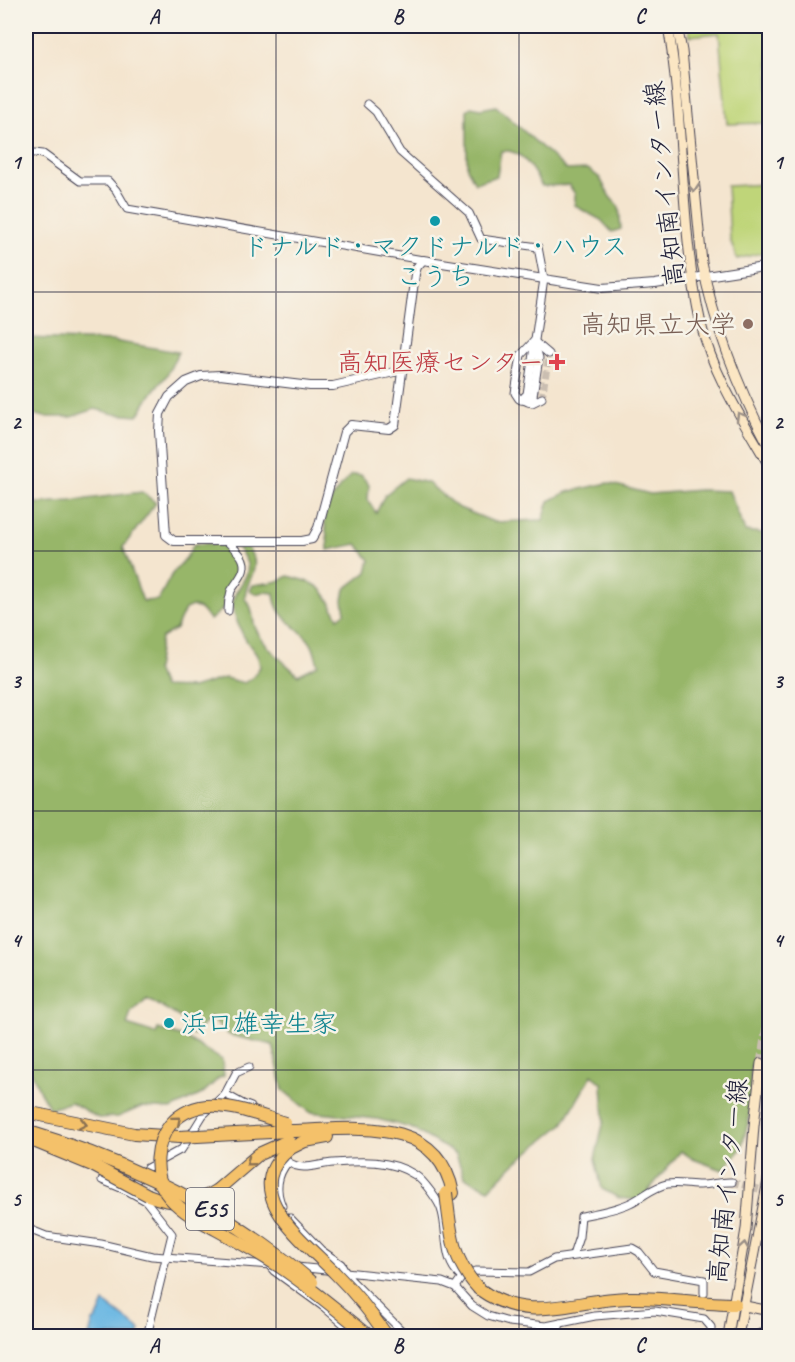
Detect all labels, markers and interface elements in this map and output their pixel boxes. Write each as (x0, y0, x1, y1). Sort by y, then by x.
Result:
text: A (149, 4, 161, 29)
text: B (393, 4, 405, 29)
text: C (635, 4, 647, 29)
street label: 高知南インター線 (637, 79, 692, 289)
text: 1 (12, 150, 23, 175)
text: 1 (774, 150, 785, 175)
one-way arrow (687, 183, 700, 193)
marker: ドナルド・マクドナルド・ハウス こうち (428, 214, 442, 228)
place label: ドナルド・マクドナルド・ハウス こうち (243, 230, 627, 293)
place label: 高知県立大学 (580, 308, 736, 341)
marker: 高知県立大学 (741, 317, 755, 331)
place label: 高知医療センター (337, 346, 544, 379)
marker: 高知医療センター (548, 353, 566, 371)
text: 2 (12, 410, 23, 435)
text: 2 (774, 410, 785, 435)
one-way arrow (736, 412, 747, 422)
text: 3 (12, 669, 23, 694)
text: 3 (774, 669, 785, 694)
text: 4 (12, 928, 24, 953)
text: 4 (774, 928, 786, 953)
place label: 浜口雄幸生家 (181, 1007, 337, 1040)
marker: 浜口雄幸生家 (162, 1016, 176, 1030)
street label: 高知南インター線 (700, 1076, 755, 1286)
one-way arrow (170, 1116, 181, 1127)
one-way arrow (77, 1117, 87, 1130)
one-way arrow (246, 1154, 257, 1165)
text: 5 (12, 1187, 23, 1212)
text: 5 (774, 1187, 785, 1212)
road number: E55 (186, 1188, 234, 1230)
one-way arrow (737, 1242, 749, 1251)
text: A (149, 1333, 161, 1358)
text: B (393, 1333, 405, 1358)
text: C (635, 1333, 647, 1358)

